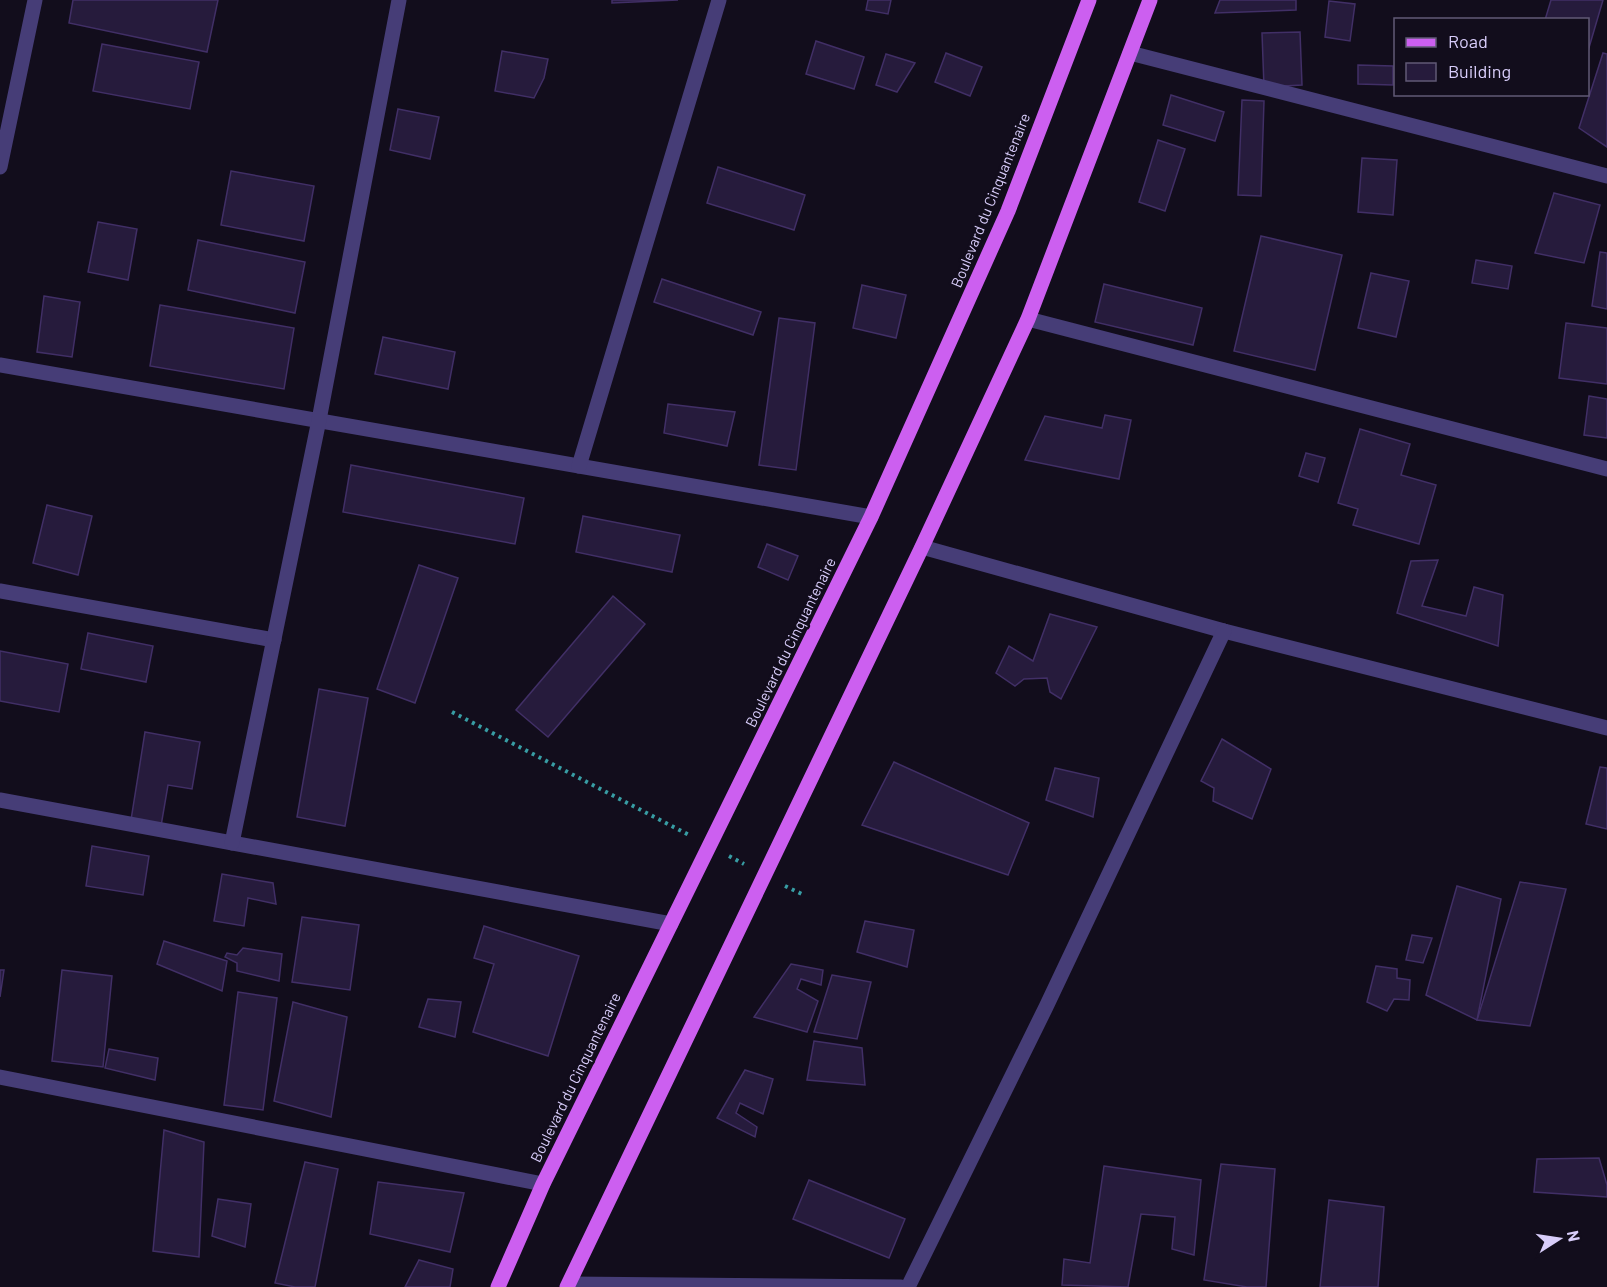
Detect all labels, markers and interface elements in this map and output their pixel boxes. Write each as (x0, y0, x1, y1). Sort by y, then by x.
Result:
legend (1394, 18, 1589, 96)
text: Road (1448, 30, 1488, 52)
text: Building (1448, 60, 1511, 82)
street label: Boulevard du Cinquantenaire (947, 110, 1033, 290)
street label: Boulevard du Cinquantenaire (741, 554, 839, 730)
street label: Boulevard du Cinquantenaire (526, 989, 624, 1165)
north arrow (1529, 1209, 1589, 1269)
text: N (1564, 1229, 1585, 1243)

